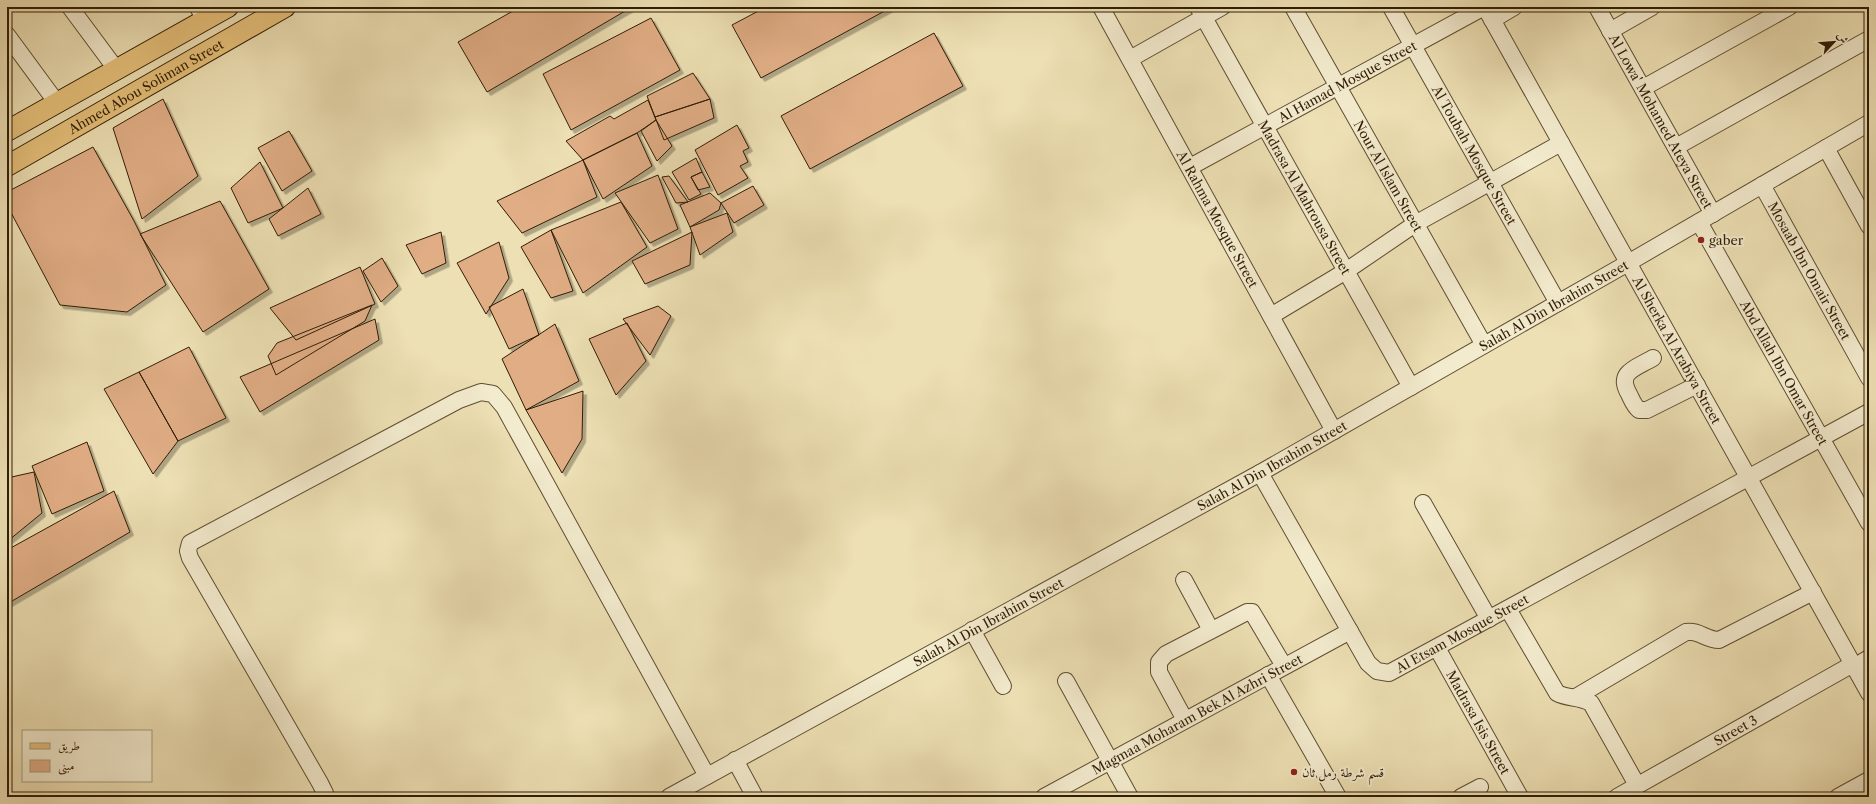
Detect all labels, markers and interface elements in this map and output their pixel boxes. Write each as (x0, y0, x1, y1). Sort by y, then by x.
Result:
north arrow (1814, 22, 1854, 62)
street label: Al Lowa' Mohamed Ateya Street (1605, 30, 1716, 212)
text: ش (1834, 30, 1852, 46)
street label: Ahmed Abou Soliman Street (65, 36, 227, 138)
street label: Al Hamad Mosque Street (1274, 37, 1420, 126)
street label: Al Toubah Mosque Street (1428, 82, 1520, 228)
street label: Madrasa Al Mahrousa Street (1255, 117, 1354, 278)
street label: Nour Al Islam Street (1351, 117, 1426, 235)
street label: Al Rahma Mosque Street (1173, 147, 1262, 291)
street label: Mosaab Ibn Omair Street (1765, 199, 1854, 343)
place label: gaber (1709, 232, 1744, 248)
marker: gaber (1696, 235, 1706, 245)
street label: Salah Al Din Ibrahim Street (1476, 256, 1631, 354)
street label: Al Sherka Al Arabiya Street (1629, 272, 1725, 427)
street label: Abd Allah Ibn Omar Street (1736, 296, 1832, 448)
street label: Salah Al Din Ibrahim Street (1194, 417, 1350, 514)
street label: Salah Al Din Ibrahim Street (910, 574, 1067, 670)
street label: Al Etsam Mosque Street (1392, 591, 1532, 676)
street label: Magmaa Moharam Bek Al Azhri Street (1089, 650, 1305, 778)
street label: Madrasa Isis Street (1443, 668, 1514, 777)
street label: Street 3 (1711, 712, 1760, 749)
legend (22, 730, 152, 782)
text: طريق (58, 738, 80, 754)
text: مبنى (58, 758, 74, 775)
place label: قسم شرطة رمل ثان (1302, 764, 1384, 786)
marker: قسم شرطة رمل ثان (1289, 767, 1299, 777)

